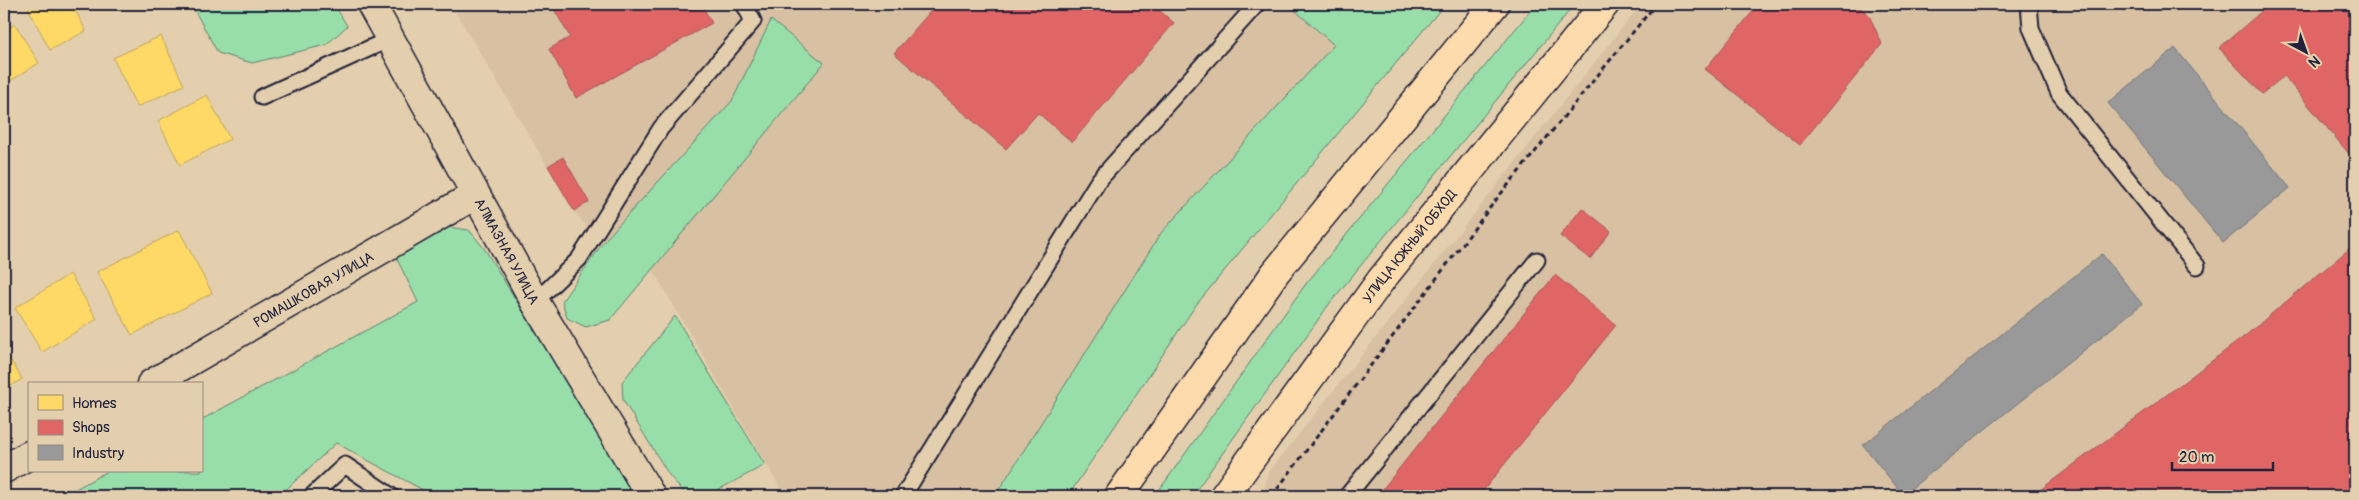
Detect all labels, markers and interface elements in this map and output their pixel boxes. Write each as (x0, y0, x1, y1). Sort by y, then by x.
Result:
north arrow (2282, 28, 2332, 78)
text: N (2305, 52, 2323, 71)
street label: УЛИЦА ЮЖНЫЙ ОБХОД (1359, 186, 1460, 306)
street label: АЛМАЗНАЯ УЛИЦА (471, 195, 543, 307)
street label: РОМАШКОВАЯ УЛИЦА (251, 248, 377, 331)
legend (28, 382, 202, 472)
text: Homes (72, 394, 117, 413)
text: Shops (72, 418, 110, 437)
scale bar (2172, 440, 2273, 472)
text: Industry (72, 444, 125, 463)
text: 20 m (2179, 448, 2214, 467)

